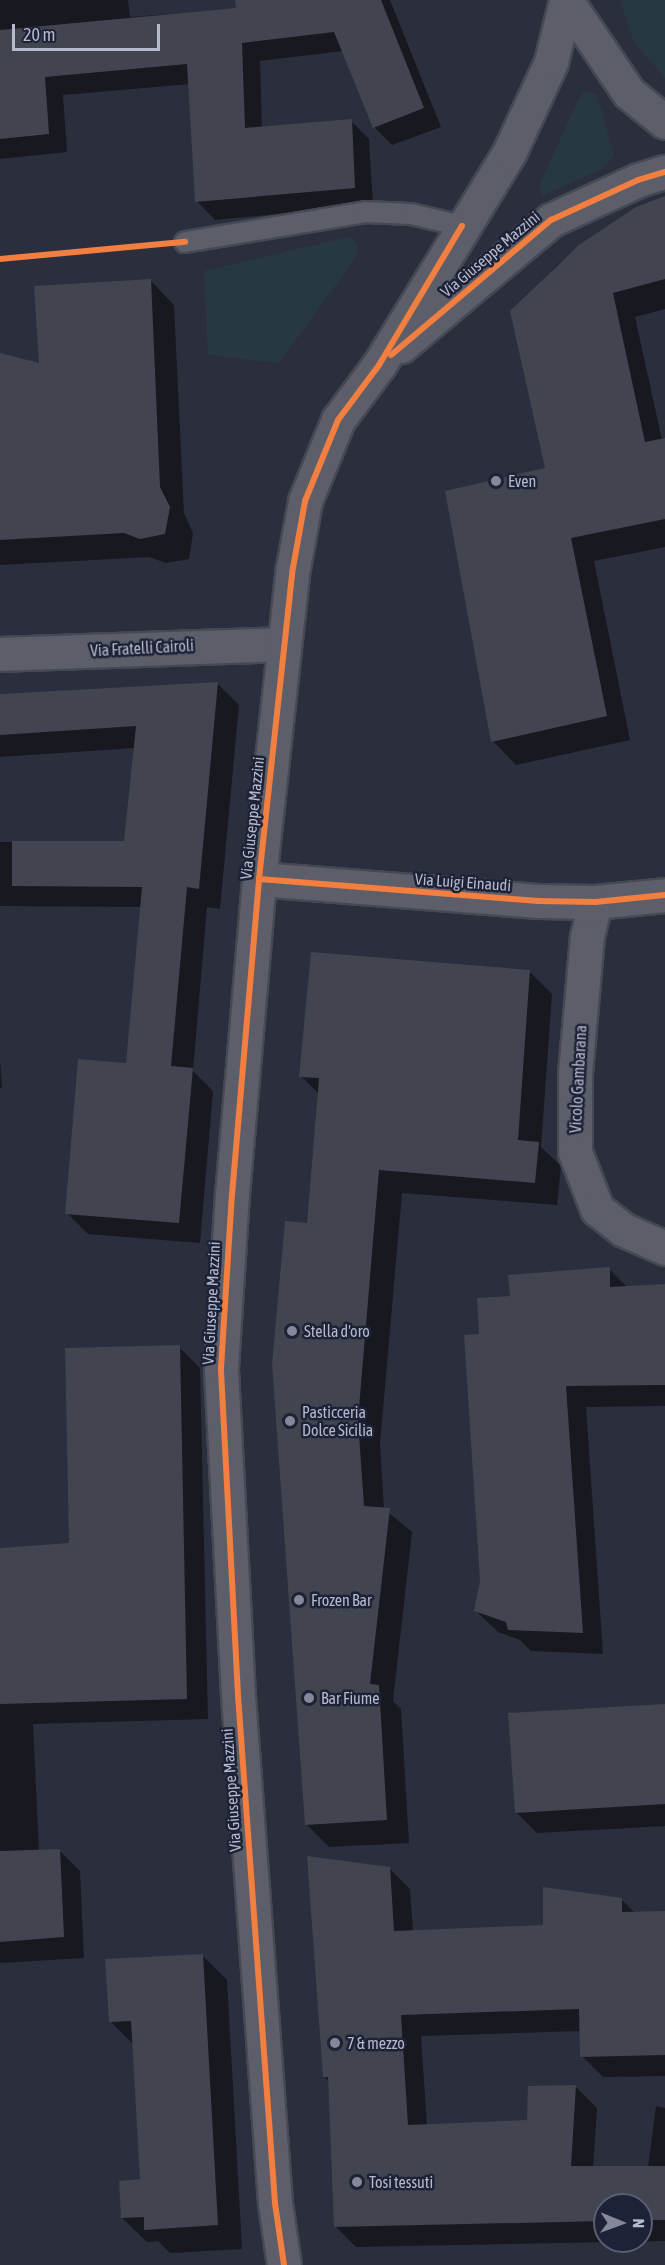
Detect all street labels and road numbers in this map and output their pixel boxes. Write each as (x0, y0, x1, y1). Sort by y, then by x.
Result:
street label: Via Giuseppe Mazzini (437, 207, 543, 301)
street label: Via Fratelli Cairoli (90, 636, 194, 660)
street label: Via Giuseppe Mazzini (236, 756, 268, 880)
street label: Via Luigi Einaudi (414, 869, 512, 895)
street label: Vicolo Gambarana (566, 1024, 590, 1134)
street label: Via Giuseppe Mazzini (198, 1241, 224, 1365)
street label: Via Giuseppe Mazzini (217, 1728, 245, 1852)

